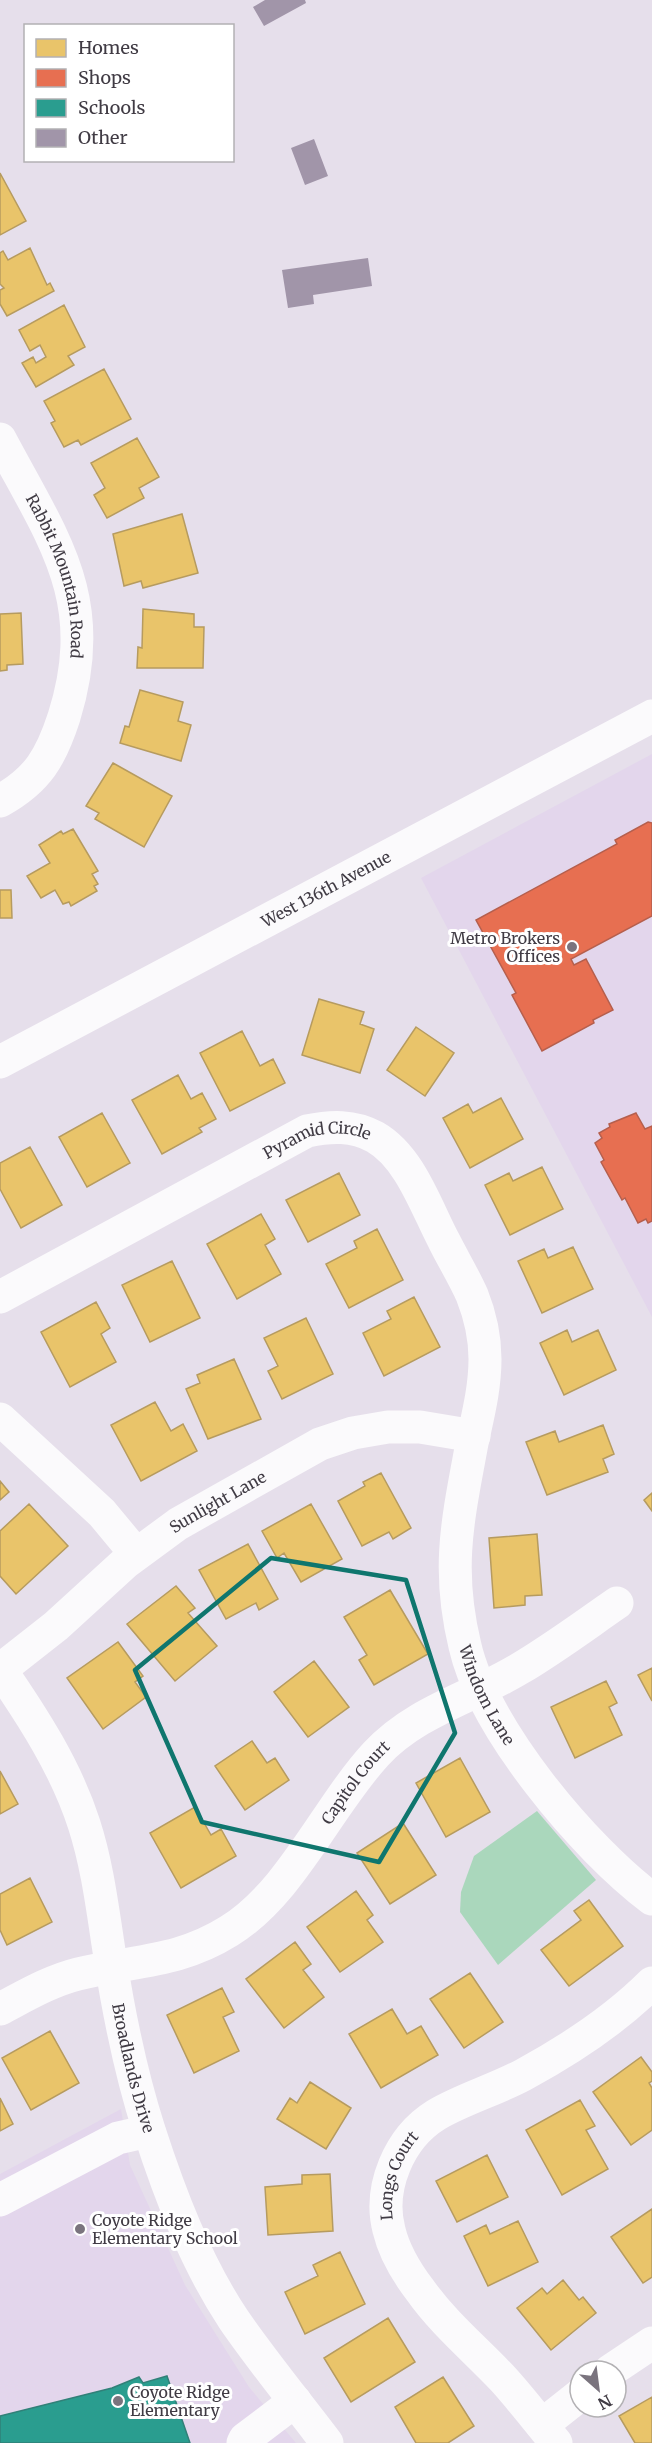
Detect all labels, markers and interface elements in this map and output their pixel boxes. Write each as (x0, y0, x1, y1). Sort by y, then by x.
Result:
legend (24, 24, 234, 162)
text: Homes (78, 36, 139, 59)
text: Shops (78, 66, 131, 89)
text: Schools (78, 96, 146, 119)
text: Other (78, 126, 128, 149)
street label: Rabbit Mountain Road (22, 490, 87, 659)
street label: West 136th Avenue (257, 847, 394, 932)
place label: Metro Brokers Offices (450, 928, 560, 966)
marker: Metro Brokers Offices (565, 940, 579, 954)
street label: Pyramid Circle (259, 1117, 374, 1163)
street label: Sunlight Lane (165, 1466, 270, 1537)
street label: Windom Lane (455, 1642, 519, 1749)
street label: Capitol Court (317, 1735, 394, 1828)
street label: Broadlands Drive (108, 2002, 159, 2135)
street label: Longs Court (376, 2126, 423, 2221)
place label: Coyote Ridge Elementary School (92, 2210, 238, 2248)
marker: Coyote Ridge Elementary School (73, 2222, 87, 2236)
north arrow (568, 2359, 628, 2419)
place label: Coyote Ridge Elementary (130, 2382, 230, 2420)
text: N (594, 2390, 615, 2414)
marker: Coyote Ridge Elementary (111, 2394, 125, 2408)

